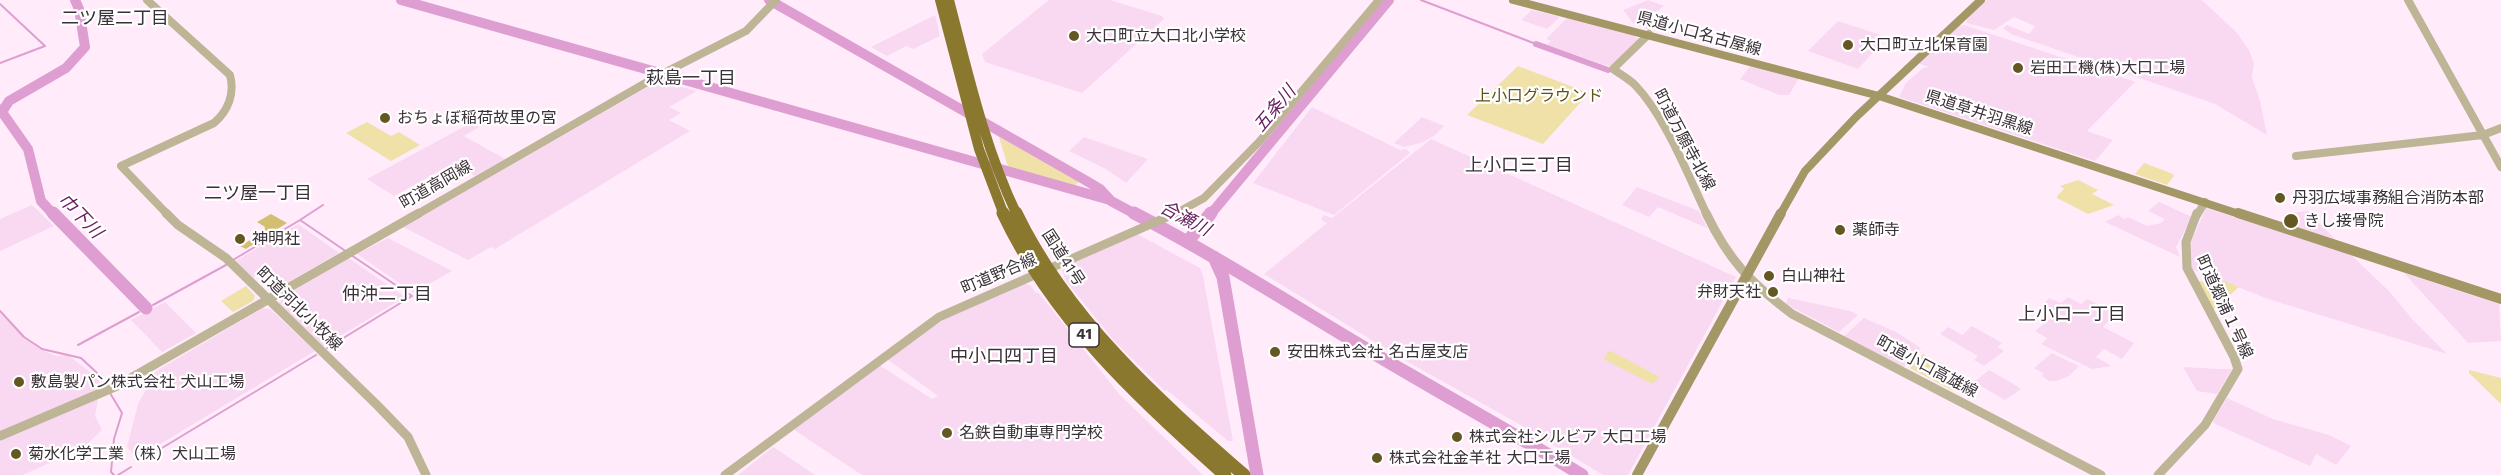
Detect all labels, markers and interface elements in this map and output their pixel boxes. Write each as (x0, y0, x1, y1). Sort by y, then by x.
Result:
district label: 二ツ屋二丁目 (61, 8, 169, 30)
street label: 県道小口名古屋線 (1635, 8, 1763, 60)
place label: 大口町立大口北小学校 (1086, 26, 1246, 46)
marker: 大口町立大口北小学校 (1067, 29, 1081, 43)
place label: 大口町立北保育園 (1860, 35, 1988, 55)
marker: 大口町立北保育園 (1841, 38, 1855, 52)
place label: 岩田工機(株)大口工場 (2030, 58, 2185, 78)
marker: 岩田工機(株)大口工場 (2011, 61, 2025, 75)
district label: 萩島一丁目 (646, 68, 736, 90)
water label: 五条川 (1249, 81, 1301, 137)
park label: 上小口グラウンド (1475, 86, 1603, 106)
street label: 町道万願寺北線 (1649, 86, 1719, 194)
street label: 県道草井羽黒線 (1923, 87, 2035, 139)
place label: おちょぼ稲荷故里の宮 (397, 108, 557, 128)
marker: おちょぼ稲荷故里の宮 (378, 111, 392, 125)
district label: 上小口三丁目 (1465, 155, 1573, 177)
street label: 町道高岡線 (397, 157, 475, 213)
district label: 二ツ屋一丁目 (204, 183, 312, 205)
place label: 丹羽広域事務組合消防本部 (2292, 188, 2484, 208)
water label: 巾下川 (53, 189, 107, 243)
marker: 丹羽広域事務組合消防本部 (2273, 191, 2287, 205)
water label: 合瀬川 (1156, 197, 1214, 241)
place label: きし接骨院 (2304, 211, 2384, 231)
marker: きし接骨院 (2282, 212, 2300, 230)
place label: 薬師寺 (1852, 220, 1900, 240)
marker: 薬師寺 (1833, 223, 1847, 237)
street label: 国道41号 (1038, 226, 1088, 290)
place label: 神明社 (252, 229, 300, 249)
marker: 神明社 (233, 232, 247, 246)
street label: 町道野合線 (958, 250, 1040, 298)
street label: 町道郷浦１号線 (2192, 252, 2256, 362)
street label: 町道河北小牧線 (252, 263, 346, 355)
place label: 白山神社 (1781, 266, 1845, 286)
marker: 白山神社 (1762, 269, 1776, 283)
place label: 弁財天社 (1697, 282, 1761, 302)
district label: 仲沖二丁目 (342, 284, 432, 306)
marker: 弁財天社 (1766, 285, 1780, 299)
district label: 上小口一丁目 (2018, 304, 2126, 326)
road number: 41 (1069, 323, 1099, 347)
street label: 町道小口高雄線 (1873, 332, 1981, 402)
place label: 安田株式会社 名古屋支店 (1287, 342, 1468, 362)
marker: 安田株式会社 名古屋支店 (1268, 345, 1282, 359)
district label: 中小口四丁目 (950, 346, 1058, 368)
place label: 敷島製パン株式会社 犬山工場 (31, 372, 244, 392)
marker: 敷島製パン株式会社 犬山工場 (12, 375, 26, 389)
place label: 名鉄自動車専門学校 (959, 423, 1103, 443)
marker: 名鉄自動車専門学校 (940, 426, 954, 440)
place label: 株式会社シルビア 大口工場 (1469, 427, 1666, 447)
marker: 株式会社シルビア 大口工場 (1450, 430, 1464, 444)
place label: 菊水化学工業（株）犬山工場 (28, 444, 236, 464)
marker: 菊水化学工業（株）犬山工場 (9, 447, 23, 461)
place label: 株式会社金羊社 大口工場 (1389, 448, 1570, 468)
marker: 株式会社金羊社 大口工場 (1370, 451, 1384, 465)

